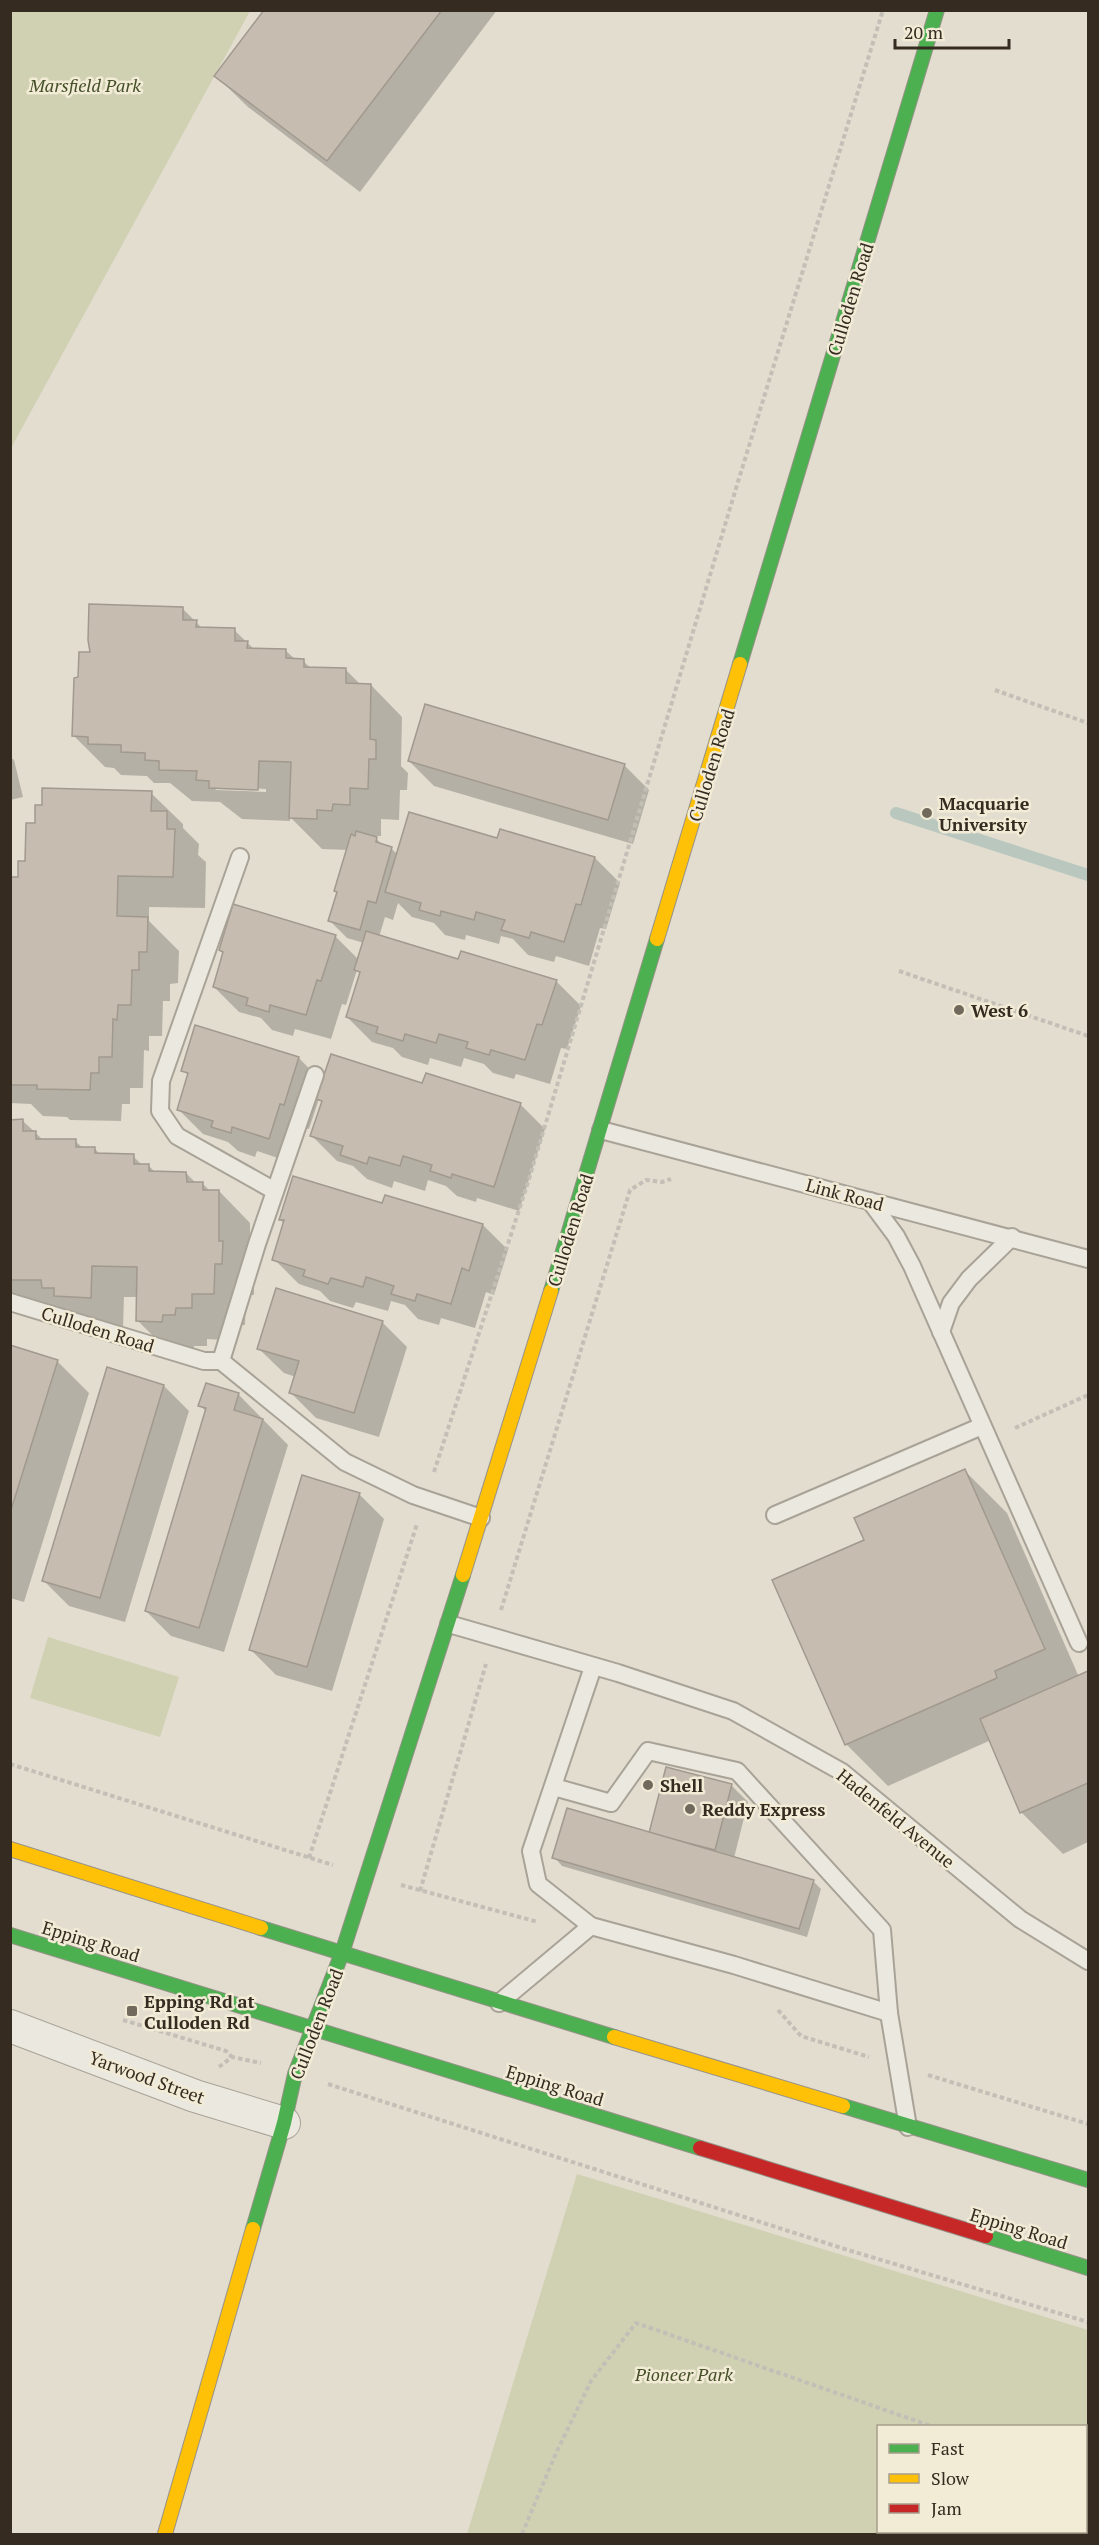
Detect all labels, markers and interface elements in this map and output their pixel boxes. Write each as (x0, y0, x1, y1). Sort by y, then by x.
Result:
scale bar (895, 12, 1009, 50)
text: 20 m (904, 20, 944, 44)
park label: Marsfield Park (28, 73, 141, 97)
street label: Culloden Road (821, 240, 879, 358)
street label: Culloden Road (682, 706, 740, 824)
place label: Macquarie University (939, 791, 1030, 836)
marker: Macquarie University (920, 806, 934, 820)
place label: West 6 (971, 998, 1028, 1022)
marker: West 6 (952, 1003, 966, 1017)
street label: Culloden Road (541, 1171, 599, 1289)
street label: Link Road (803, 1172, 887, 1216)
street label: Culloden Road (39, 1300, 157, 1358)
street label: Hadenfeld Avenue (832, 1763, 960, 1873)
place label: Shell (660, 1773, 703, 1797)
marker: Shell (641, 1778, 655, 1792)
place label: Reddy Express (702, 1797, 825, 1821)
marker: Reddy Express (683, 1802, 697, 1816)
street label: Epping Road (39, 1915, 143, 1967)
street label: Culloden Road (284, 1965, 348, 2083)
place label: Epping Rd at Culloden Rd (144, 1989, 255, 2034)
marker: Epping Rd at Culloden Rd (125, 2004, 139, 2018)
street label: Yarwood Street (86, 2045, 208, 2109)
street label: Epping Road (503, 2059, 607, 2111)
street label: Epping Road (967, 2202, 1071, 2254)
park label: Pioneer Park (634, 2362, 733, 2386)
legend (877, 2425, 1087, 2533)
text: Fast (931, 2436, 965, 2460)
text: Slow (931, 2466, 970, 2490)
text: Jam (931, 2496, 962, 2520)

